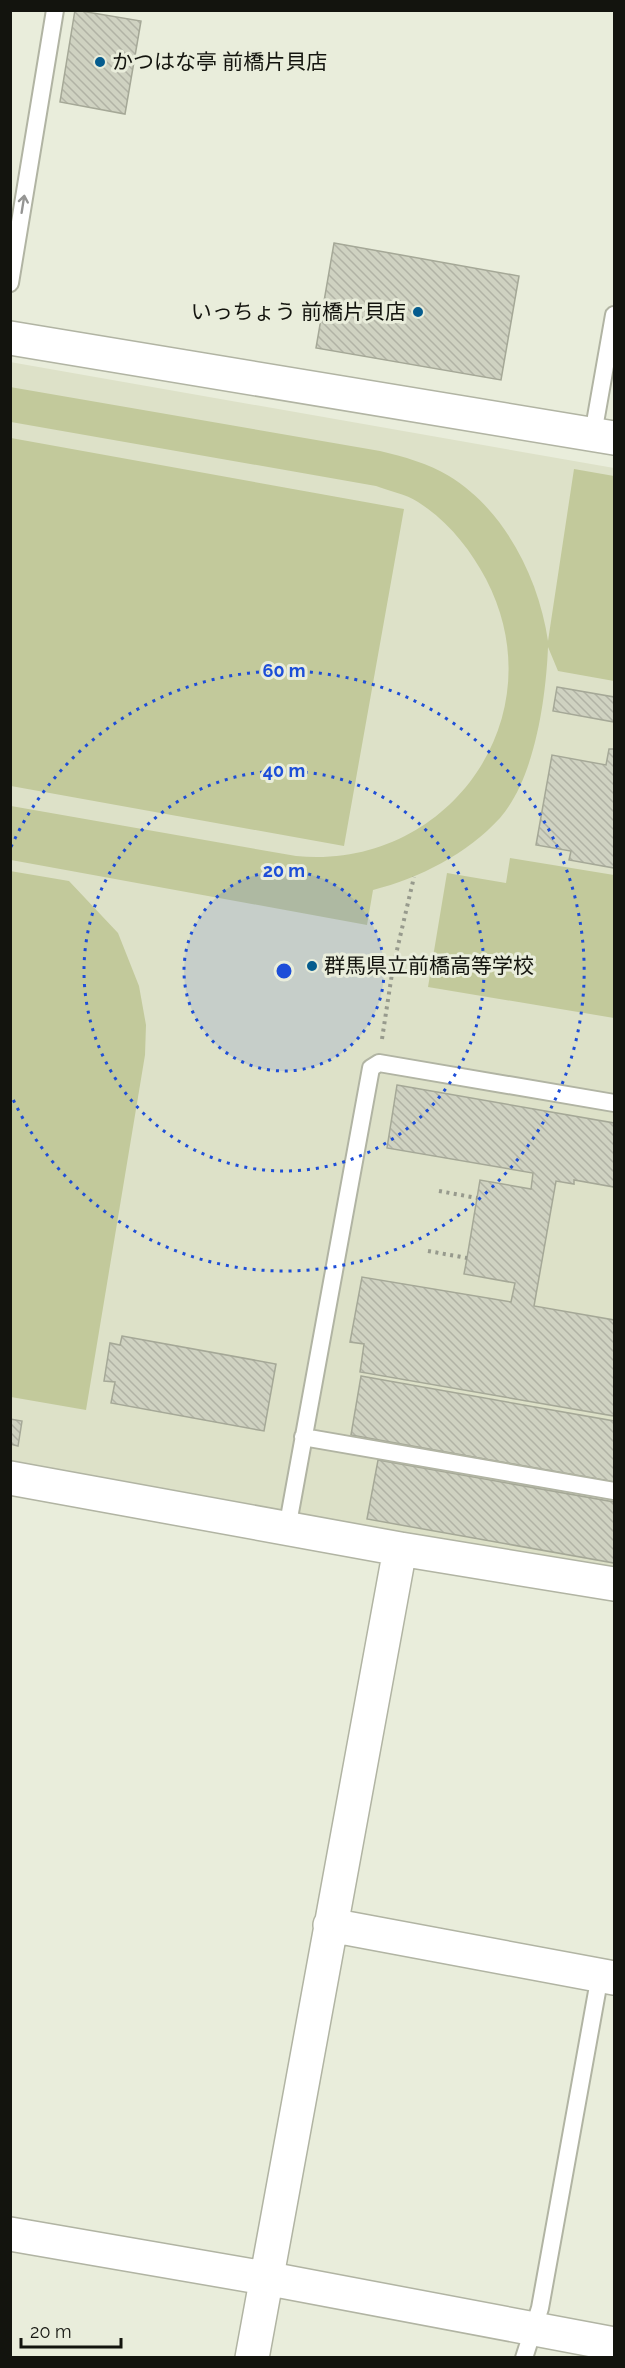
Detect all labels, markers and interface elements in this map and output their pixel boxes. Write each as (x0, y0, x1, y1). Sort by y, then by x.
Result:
place label: かつはな亭 前橋片貝店 (112, 49, 327, 74)
marker: かつはな亭 前橋片貝店 (93, 55, 107, 69)
one-way arrow (18, 195, 29, 215)
place label: いっちょう 前橋片貝店 (191, 299, 406, 324)
marker: いっちょう 前橋片貝店 (411, 305, 425, 319)
text: 60 m (262, 660, 306, 681)
text: 40 m (263, 760, 305, 781)
text: 20 m (263, 860, 305, 881)
place label: 群馬県立前橋高等学校 (324, 953, 534, 978)
marker: 群馬県立前橋高等学校 (305, 959, 319, 973)
centre of rings (274, 961, 294, 981)
scale bar (21, 2311, 122, 2349)
text: 20 m (30, 2321, 72, 2342)

